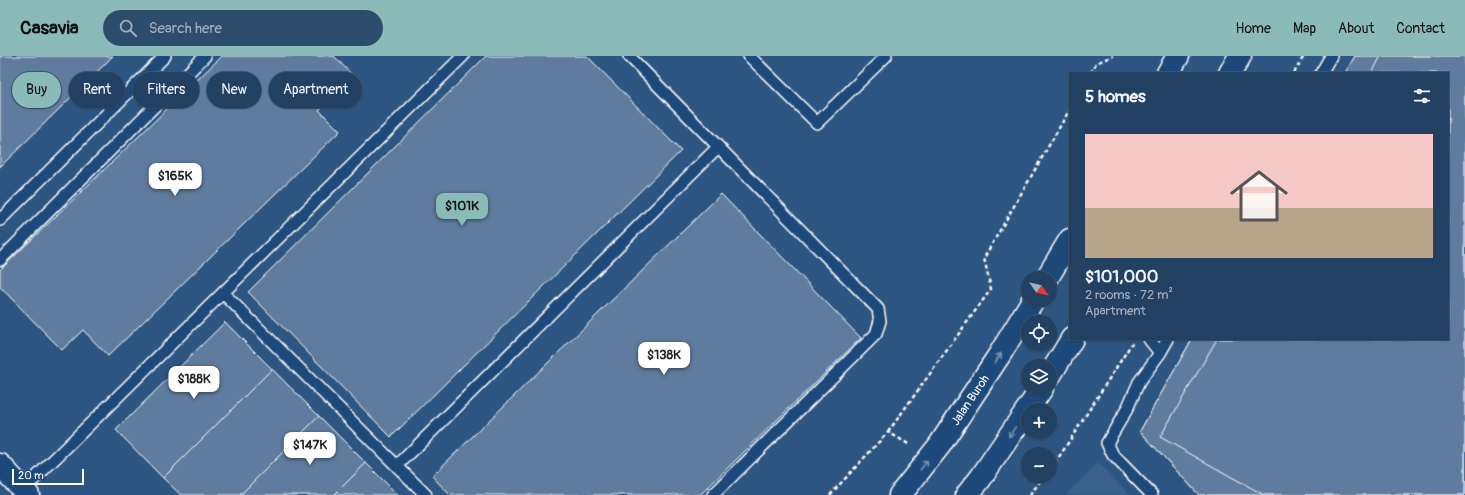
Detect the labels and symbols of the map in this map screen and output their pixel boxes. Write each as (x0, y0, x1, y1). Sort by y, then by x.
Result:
pin: $165K (147, 163, 203, 197)
pin: $101K (434, 193, 490, 227)
north arrow (1021, 271, 1057, 307)
pin: $138K (636, 342, 692, 376)
one-way arrow (994, 352, 1002, 363)
pin: $188K (166, 366, 222, 400)
street label: Jalan Buroh (948, 372, 993, 428)
one-way arrow (1008, 426, 1016, 437)
pin: $147K (282, 432, 338, 466)
one-way arrow (920, 459, 929, 470)
scale bar (12, 467, 84, 486)

